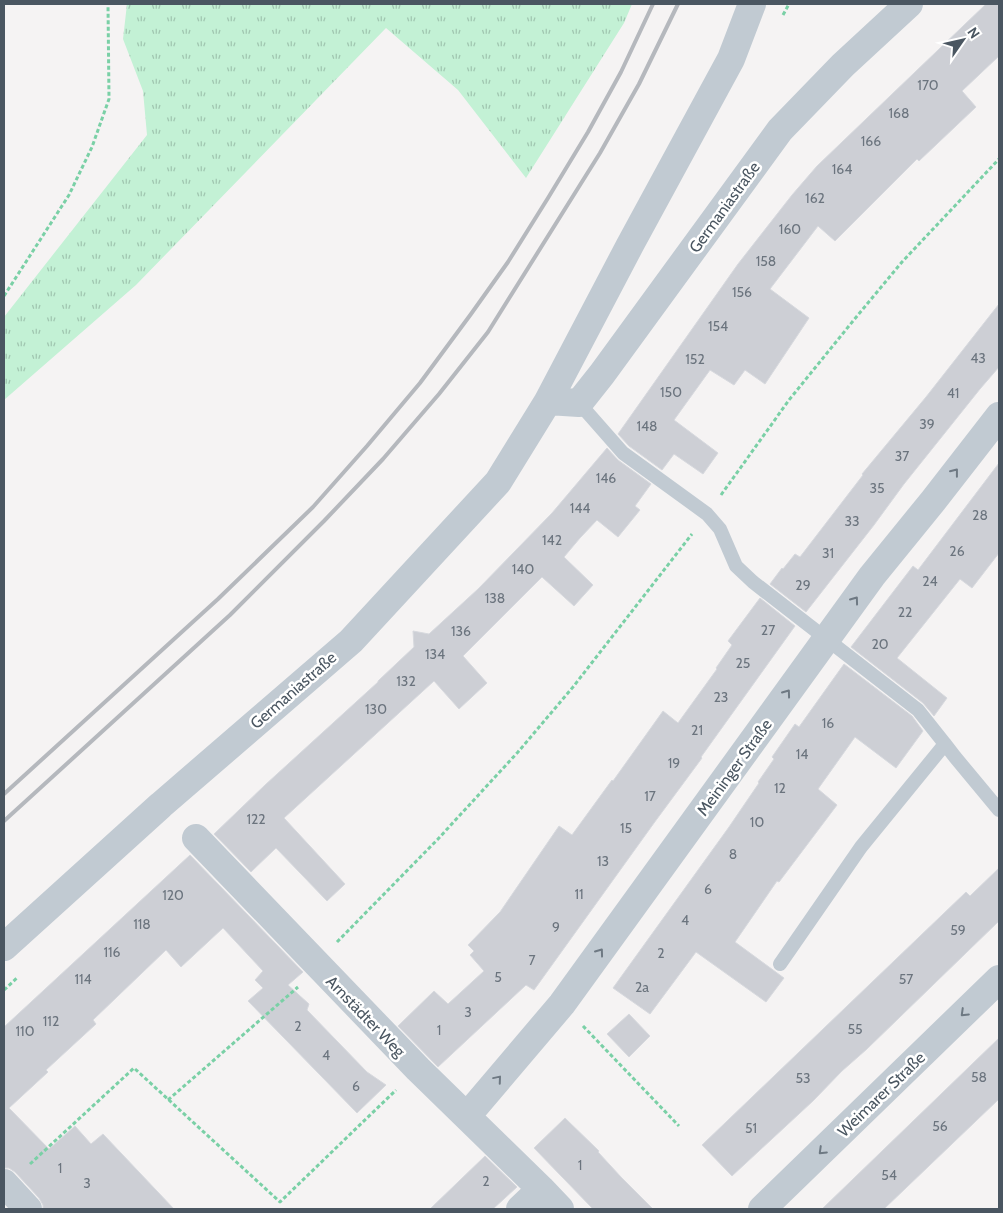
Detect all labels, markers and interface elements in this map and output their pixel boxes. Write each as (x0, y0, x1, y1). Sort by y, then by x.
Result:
north arrow (938, 15, 988, 65)
text: N (964, 24, 984, 42)
house number: 170 (917, 76, 939, 94)
house number: 168 (889, 104, 910, 122)
house number: 166 (861, 132, 881, 150)
street label: Germaniastraße (685, 158, 764, 256)
house number: 164 (832, 160, 852, 178)
house number: 162 (805, 189, 825, 207)
house number: 160 (779, 220, 801, 238)
house number: 158 (756, 252, 776, 270)
house number: 156 (732, 283, 752, 301)
house number: 154 (708, 317, 728, 335)
house number: 43 (970, 349, 986, 367)
house number: 152 (685, 350, 705, 368)
house number: 150 (660, 383, 682, 401)
house number: 41 (947, 384, 959, 402)
house number: 39 (919, 415, 935, 433)
house number: 148 (636, 417, 658, 435)
house number: 37 (895, 447, 909, 465)
one-way arrow (949, 468, 958, 478)
house number: 146 (596, 469, 616, 487)
house number: 35 (869, 479, 885, 497)
house number: 144 (570, 499, 590, 517)
house number: 28 (972, 506, 988, 524)
house number: 33 (844, 512, 860, 530)
house number: 142 (542, 531, 562, 549)
house number: 26 (949, 542, 965, 560)
house number: 31 (822, 544, 834, 562)
house number: 140 (512, 560, 534, 578)
house number: 24 (922, 572, 938, 590)
house number: 29 (795, 576, 811, 594)
house number: 138 (485, 589, 505, 607)
one-way arrow (849, 596, 858, 606)
house number: 22 (898, 603, 912, 621)
house number: 27 (761, 621, 775, 639)
house number: 136 (451, 622, 471, 640)
house number: 20 (871, 635, 889, 653)
house number: 134 (425, 645, 445, 663)
street label: Germaniastraße (246, 648, 340, 733)
house number: 25 (736, 654, 750, 672)
house number: 132 (396, 672, 416, 690)
house number: 23 (714, 688, 728, 706)
one-way arrow (781, 689, 790, 699)
house number: 130 (365, 700, 387, 718)
house number: 16 (822, 714, 834, 732)
street label: Meininger Straße (693, 715, 776, 819)
house number: 21 (691, 721, 703, 739)
house number: 14 (796, 745, 808, 763)
house number: 19 (668, 754, 680, 772)
house number: 12 (774, 779, 786, 797)
house number: 17 (644, 787, 656, 805)
house number: 122 (246, 810, 266, 828)
house number: 10 (750, 813, 764, 831)
house number: 15 (620, 819, 632, 837)
house number: 8 (729, 845, 737, 863)
house number: 13 (597, 852, 609, 870)
house number: 6 (704, 880, 712, 898)
house number: 11 (574, 885, 584, 903)
house number: 120 (162, 886, 184, 904)
house number: 4 (681, 911, 689, 929)
house number: 118 (133, 915, 151, 933)
house number: 9 (552, 918, 560, 936)
house number: 59 (950, 921, 966, 939)
house number: 116 (103, 943, 121, 961)
house number: 2 (657, 944, 665, 962)
one-way arrow (594, 948, 603, 958)
house number: 7 (528, 951, 536, 969)
house number: 5 (494, 968, 502, 986)
house number: 114 (74, 970, 92, 988)
house number: 57 (899, 970, 913, 988)
street label: Arnstädter Weg (322, 972, 410, 1062)
house number: 2a (635, 978, 649, 996)
house number: 3 (464, 1003, 472, 1021)
one-way arrow (961, 1007, 970, 1016)
house number: 112 (43, 1012, 59, 1030)
house number: 2 (294, 1017, 302, 1035)
house number: 55 (847, 1020, 863, 1038)
house number: 1 (437, 1021, 441, 1039)
house number: 110 (16, 1022, 35, 1040)
house number: 4 (322, 1046, 330, 1064)
street label: Weimarer Straße (834, 1048, 929, 1141)
house number: 58 (971, 1068, 987, 1086)
house number: 53 (795, 1069, 811, 1087)
one-way arrow (493, 1075, 502, 1084)
house number: 6 (352, 1077, 360, 1095)
house number: 56 (932, 1117, 948, 1135)
house number: 51 (745, 1119, 757, 1137)
one-way arrow (819, 1145, 828, 1154)
house number: 1 (578, 1156, 582, 1174)
house number: 1 (58, 1159, 62, 1177)
house number: 54 (881, 1166, 897, 1184)
house number: 2 (482, 1172, 490, 1190)
house number: 3 (83, 1174, 91, 1192)

